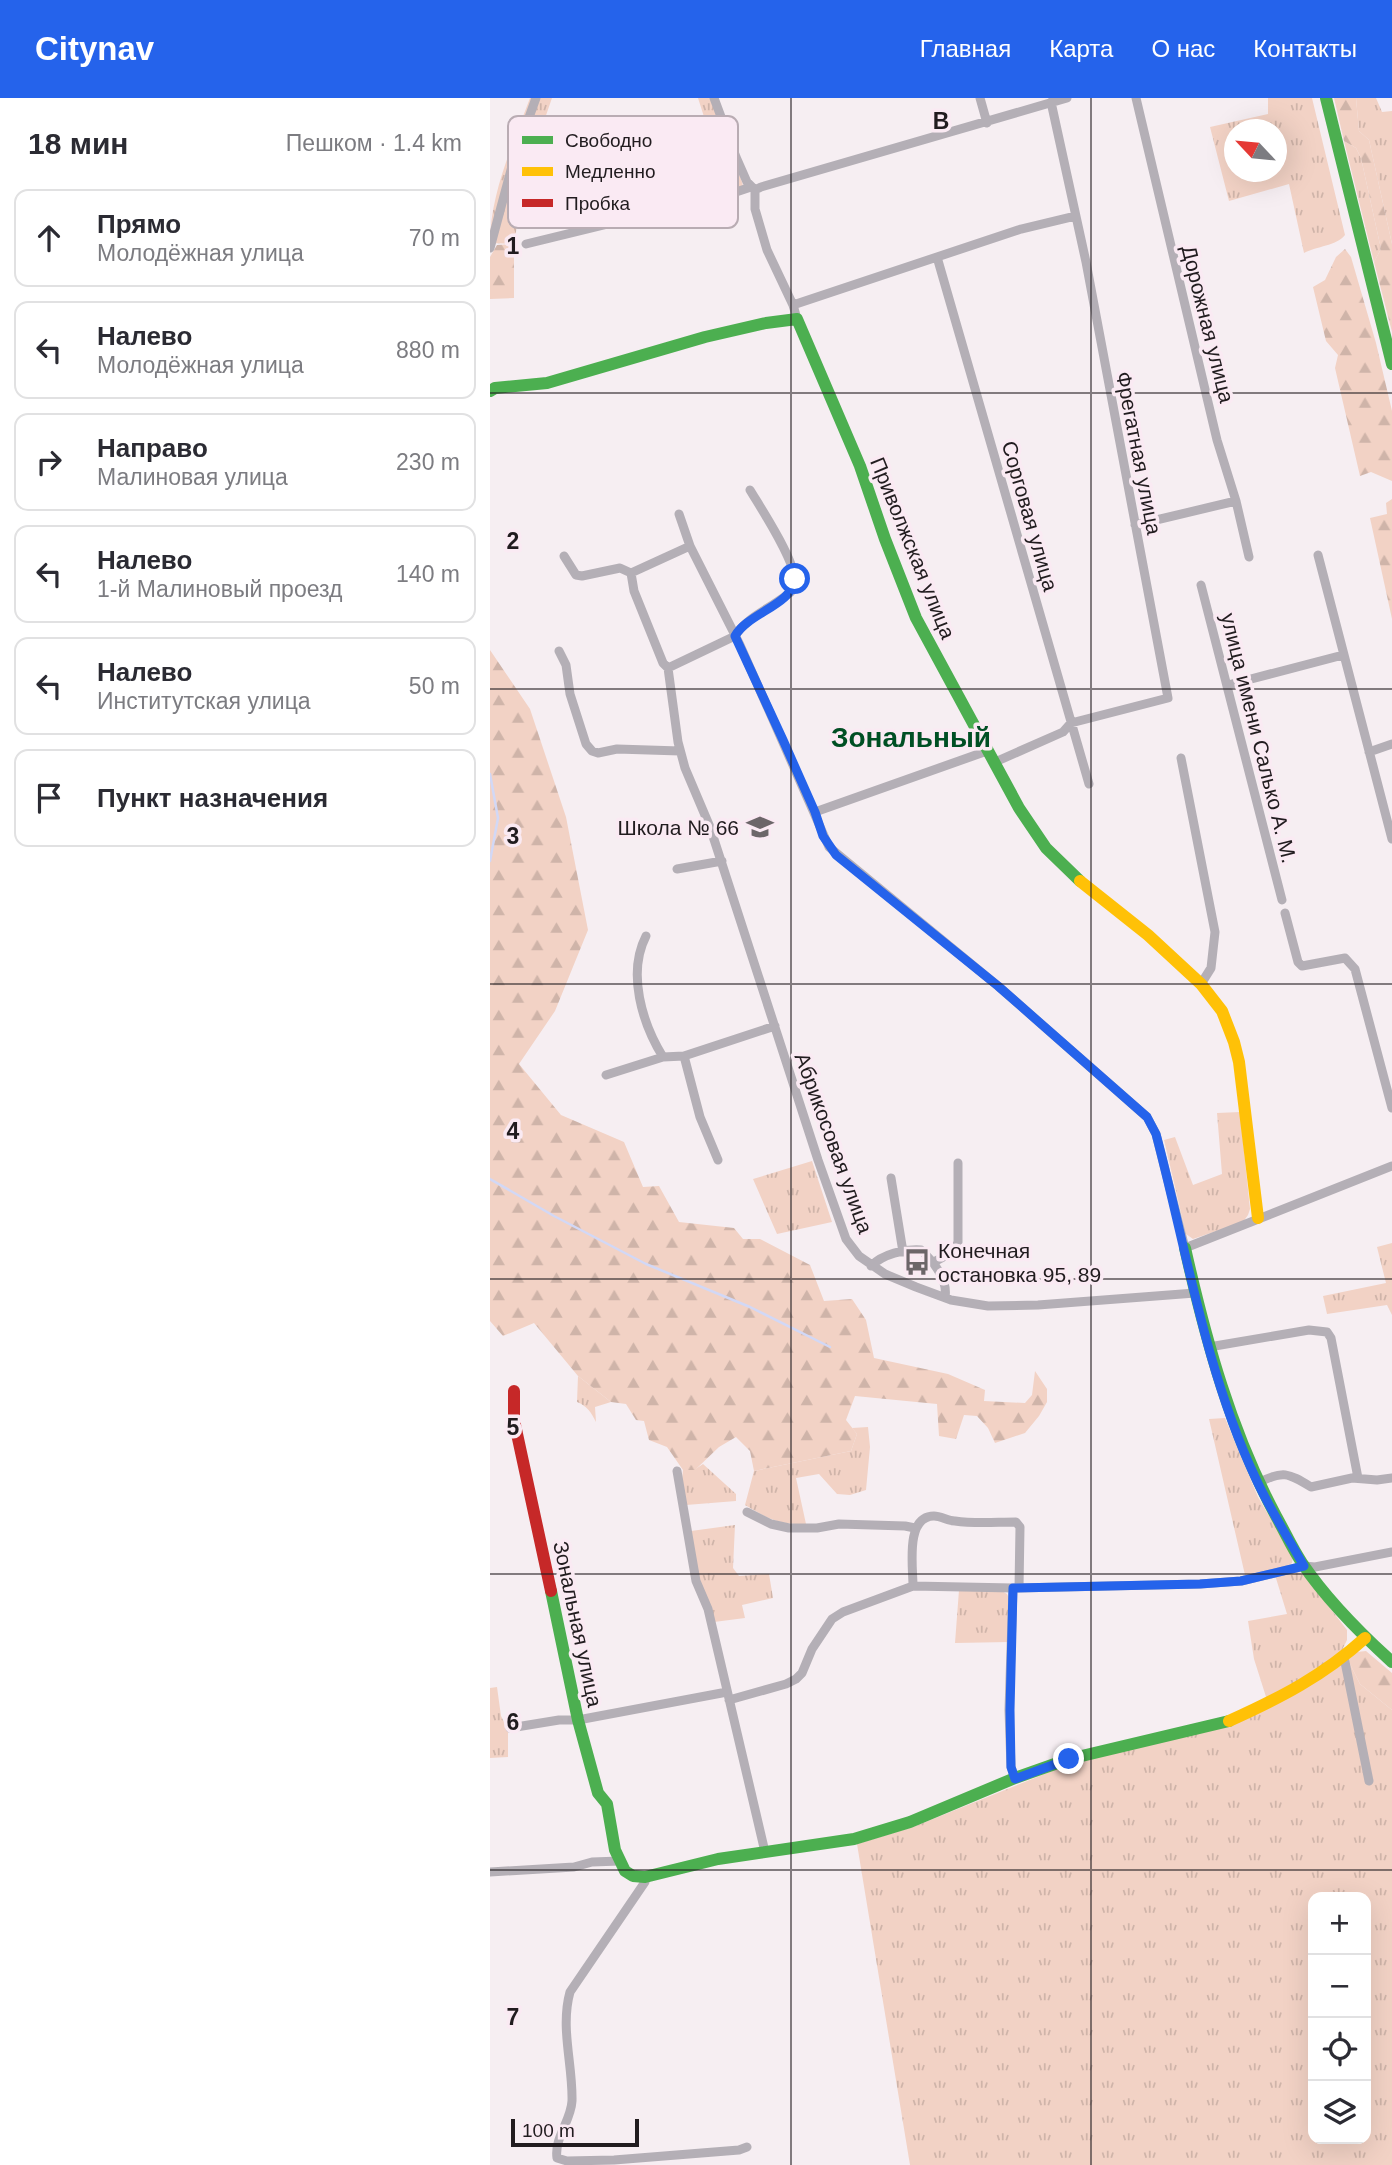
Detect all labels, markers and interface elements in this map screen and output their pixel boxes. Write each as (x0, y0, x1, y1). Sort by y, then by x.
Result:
text: Citynav (35, 30, 154, 67)
text: Главная (920, 35, 1011, 62)
text: Карта (1049, 35, 1113, 62)
text: О нас (1151, 35, 1215, 62)
text: Контакты (1253, 35, 1357, 62)
text: B (933, 108, 949, 134)
legend (508, 116, 738, 228)
north arrow (1224, 119, 1287, 182)
text: 18 мин (28, 127, 128, 160)
text: Пешком · 1.4 km (286, 130, 462, 156)
text: Свободно (565, 130, 652, 151)
text: Медленно (565, 161, 655, 182)
text: Пробка (565, 193, 630, 214)
text: Прямо (97, 209, 181, 239)
icon: ahead (30, 219, 68, 257)
text: 70 m (409, 225, 460, 251)
text: 1 (507, 233, 520, 259)
text: Молодёжная улица (97, 240, 304, 266)
street label: Дорожная улица (1177, 243, 1239, 405)
text: Налево (97, 321, 192, 351)
icon: left (30, 331, 68, 369)
text: 880 m (396, 337, 460, 363)
text: Молодёжная улица (97, 352, 304, 378)
street label: Фрегатная улица (1112, 370, 1166, 537)
text: Направо (97, 433, 208, 463)
street label: Сорговая улица (998, 438, 1062, 594)
icon: right (30, 443, 68, 481)
text: 230 m (396, 449, 460, 475)
street label: Приволжская улица (866, 454, 960, 642)
text: Малиновая улица (97, 464, 288, 490)
text: 2 (507, 528, 519, 554)
text: Налево (97, 545, 192, 575)
icon: left (30, 555, 68, 593)
text: 140 m (396, 561, 460, 587)
route start (779, 563, 810, 594)
text: 1-й Малиновый проезд (97, 576, 342, 602)
street label: улица имени Салько А. М. (1217, 611, 1301, 865)
text: Налево (97, 657, 192, 687)
icon: left (30, 667, 68, 705)
text: 50 m (409, 673, 460, 699)
text: Институтская улица (97, 688, 311, 714)
district label: Зональный (831, 722, 991, 753)
icon: arrive (30, 779, 68, 817)
text: Пункт назначения (97, 783, 328, 813)
school or university icon: Школа № 66 (745, 812, 775, 842)
place label: Школа № 66 (618, 816, 739, 839)
text: 3 (507, 823, 519, 849)
street label: Абрикосовая улица (791, 1050, 877, 1237)
text: 4 (507, 1118, 520, 1144)
place label: Конечная остановка 95, 89 (938, 1239, 1101, 1286)
bus stop icon: Конечная остановка 95, 89 (902, 1247, 932, 1277)
text: 5 (507, 1414, 520, 1440)
street label: Зональная улица (549, 1539, 607, 1709)
text: 6 (507, 1709, 519, 1735)
route end (1053, 1743, 1084, 1774)
map controls (1308, 1892, 1371, 2144)
button: + (1308, 1892, 1371, 1955)
button: − (1308, 1955, 1371, 2018)
text: 7 (507, 2004, 519, 2030)
button: locate (1308, 2018, 1371, 2081)
button: layers (1308, 2081, 1371, 2144)
scale bar (511, 2116, 639, 2148)
text: 100 m (522, 2120, 575, 2141)

